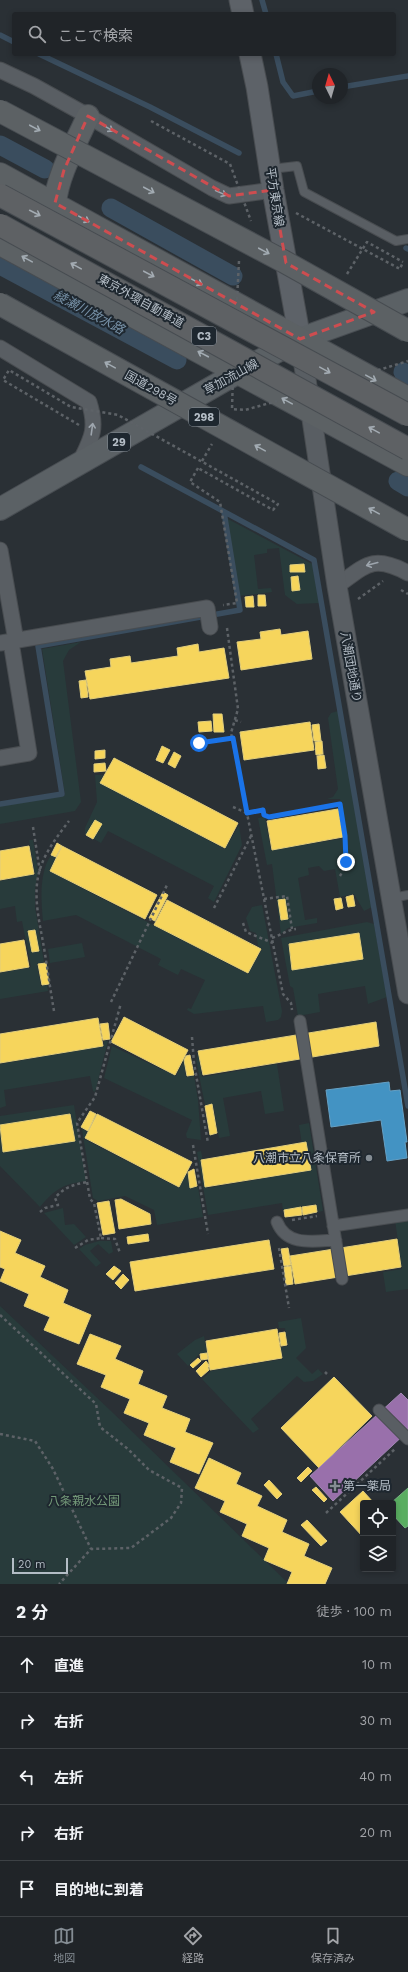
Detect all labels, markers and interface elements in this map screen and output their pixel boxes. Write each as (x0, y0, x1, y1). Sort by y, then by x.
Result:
search box (12, 12, 396, 56)
icon: search (26, 23, 48, 45)
text: ここで検索 (58, 27, 133, 45)
north arrow (312, 68, 348, 104)
one-way arrow (29, 124, 41, 132)
one-way arrow (102, 125, 114, 133)
street label: 平方東京線 (263, 166, 287, 228)
one-way arrow (143, 186, 155, 194)
one-way arrow (215, 190, 227, 197)
one-way arrow (28, 209, 40, 217)
one-way arrow (77, 216, 89, 223)
one-way arrow (258, 248, 270, 255)
one-way arrow (21, 255, 33, 262)
one-way arrow (70, 261, 82, 269)
one-way arrow (143, 271, 155, 278)
street label: 東京外環自動車道 (96, 272, 186, 330)
one-way arrow (191, 279, 203, 286)
water label: 綾瀬川放水路 (51, 287, 128, 337)
road number: C3 (192, 327, 216, 345)
one-way arrow (197, 350, 209, 358)
street label: 草加流山線 (201, 356, 261, 398)
one-way arrow (104, 360, 116, 368)
one-way arrow (319, 366, 331, 374)
street label: 国道298号 (122, 368, 180, 408)
one-way arrow (365, 374, 377, 382)
one-way arrow (281, 396, 293, 404)
road number: 298 (189, 408, 219, 426)
one-way arrow (88, 423, 96, 436)
one-way arrow (368, 425, 380, 433)
road number: 29 (108, 433, 130, 451)
one-way arrow (254, 444, 266, 451)
one-way arrow (368, 506, 380, 514)
one-way arrow (365, 561, 378, 568)
street label: 八潮団地通り (338, 630, 364, 704)
route start (190, 734, 208, 752)
route end (337, 853, 355, 871)
place label: 八潮市立八条保育所 (253, 1151, 361, 1165)
marker: 八潮市立八条保育所 (364, 1153, 374, 1163)
place label: 第一薬局 (343, 1479, 391, 1493)
marker: 第一薬局 (330, 1481, 340, 1491)
park label: 八条親水公園 (48, 1494, 120, 1508)
map controls (360, 1500, 396, 1572)
button: locate (360, 1500, 396, 1536)
button: layers (360, 1536, 396, 1572)
scale bar (12, 1556, 68, 1575)
text: 20 m (18, 1558, 46, 1571)
text: 2 分 (16, 1602, 48, 1622)
text: 徒歩 · 100 m (316, 1604, 392, 1619)
icon: ahead (16, 1654, 38, 1676)
text: 直進 (54, 1657, 84, 1675)
text: 10 m (362, 1657, 392, 1672)
icon: right (16, 1710, 38, 1732)
text: 右折 (54, 1713, 84, 1731)
text: 30 m (360, 1713, 392, 1728)
icon: left (16, 1766, 38, 1788)
text: 左折 (54, 1769, 84, 1787)
text: 40 m (359, 1769, 392, 1784)
icon: right (16, 1822, 38, 1844)
text: 右折 (54, 1825, 84, 1843)
text: 20 m (360, 1825, 392, 1840)
icon: arrive (16, 1878, 38, 1900)
text: 目的地に到着 (54, 1881, 144, 1899)
tab: 地図 (53, 1925, 75, 1965)
tab: 経路 (182, 1925, 204, 1965)
tab: 保存済み (311, 1925, 355, 1965)

